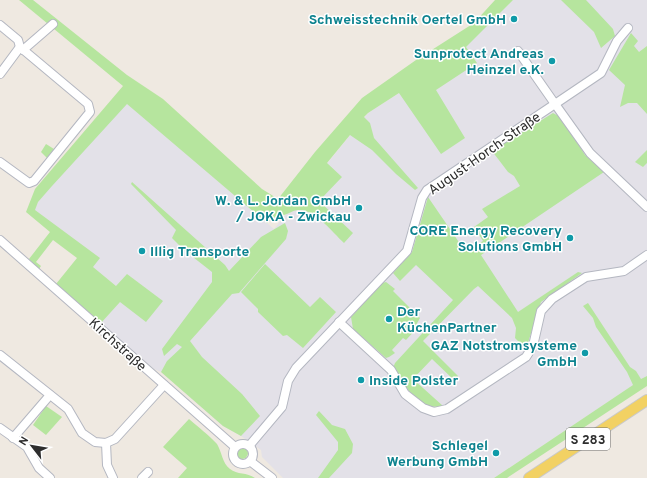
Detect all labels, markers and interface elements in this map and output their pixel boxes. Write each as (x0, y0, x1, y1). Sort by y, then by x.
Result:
place label: Schweisstechnik Oertel GmbH (309, 12, 506, 29)
marker: Schweisstechnik Oertel GmbH (509, 14, 519, 24)
place label: Sunprotect Andreas Heinzel e.K. (414, 46, 544, 79)
marker: Sunprotect Andreas Heinzel e.K. (547, 56, 557, 66)
street label: August-Horch-Straße (425, 109, 544, 199)
place label: W. & L. Jordan GmbH / JOKA - Zwickau (215, 193, 351, 226)
marker: W. & L. Jordan GmbH / JOKA - Zwickau (354, 203, 364, 213)
place label: CORE Energy Recovery Solutions GmbH (410, 223, 562, 256)
marker: CORE Energy Recovery Solutions GmbH (565, 233, 575, 243)
place label: Illig Transporte (150, 244, 249, 261)
marker: Illig Transporte (137, 246, 147, 256)
place label: Der KüchenPartner (397, 304, 497, 337)
marker: Der KüchenPartner (384, 314, 394, 324)
street label: Kirchstraße (85, 315, 149, 375)
place label: GAZ Notstromsysteme GmbH (431, 338, 577, 371)
marker: GAZ Notstromsysteme GmbH (580, 348, 590, 358)
place label: Inside Polster (369, 373, 458, 390)
marker: Inside Polster (356, 375, 366, 385)
north arrow (12, 426, 52, 466)
road number: S 283 (566, 428, 610, 450)
text: N (16, 434, 32, 448)
place label: Schlegel Werbung GmbH (387, 438, 488, 471)
marker: Schlegel Werbung GmbH (491, 448, 501, 458)

